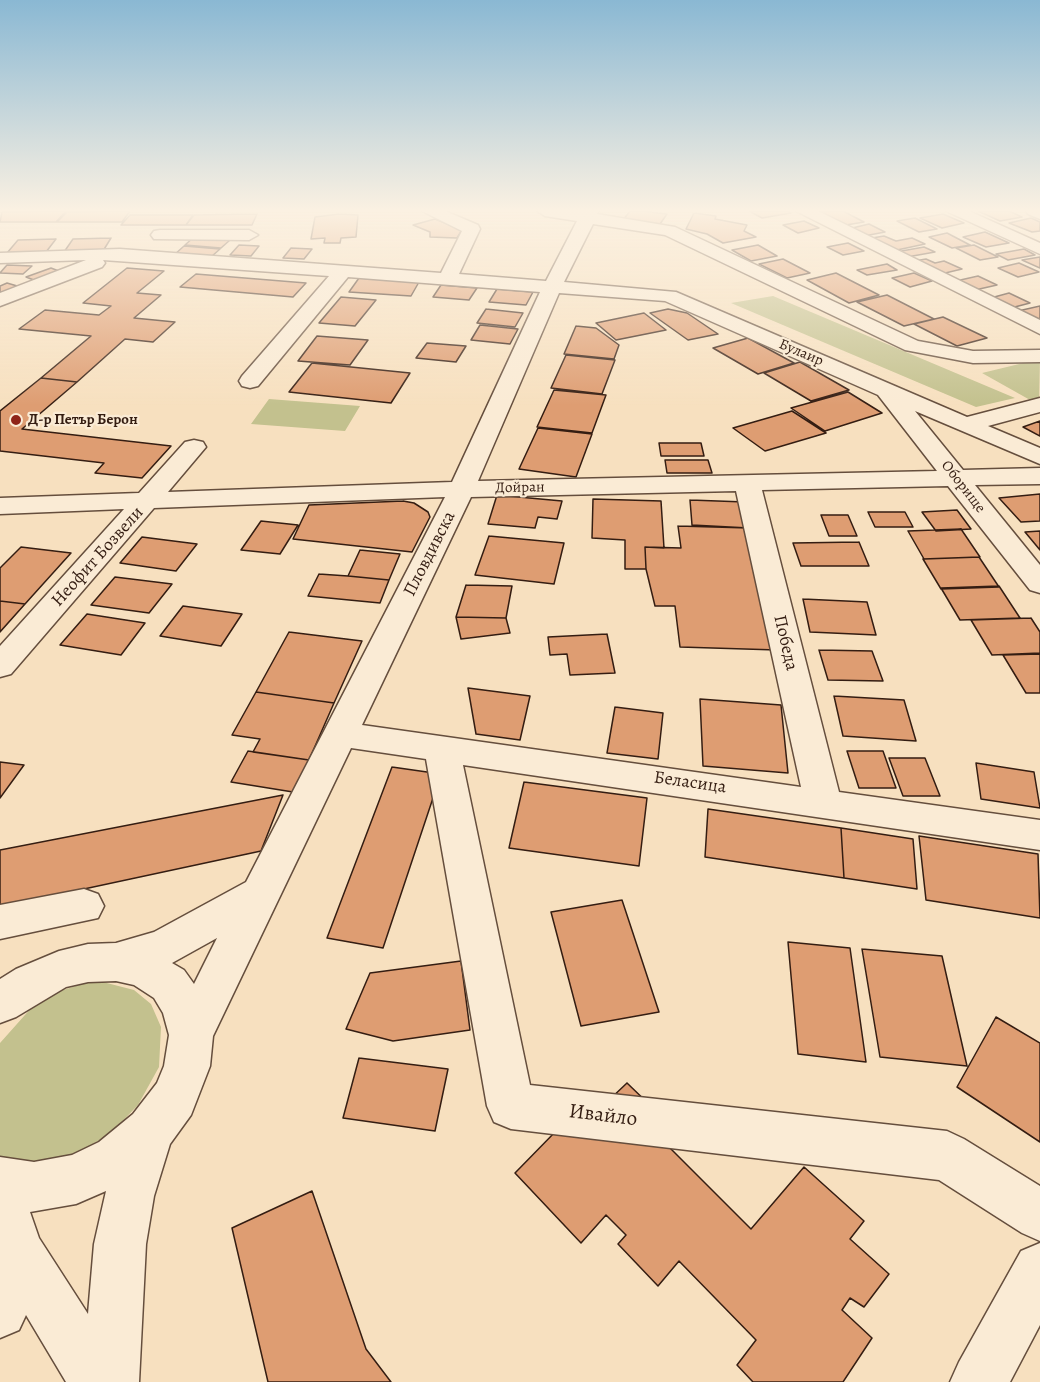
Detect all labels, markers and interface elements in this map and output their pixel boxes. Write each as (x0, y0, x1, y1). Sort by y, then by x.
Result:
street label: Булаир (776, 336, 826, 370)
place label: Д-р Петър Берон (28, 411, 138, 429)
marker: Д-р Петър Берон (9, 413, 23, 427)
street label: Оборище (937, 457, 989, 517)
street label: Дойран (495, 479, 545, 497)
street label: Неофит Бозвели (47, 502, 149, 612)
street label: Пловдивска (399, 508, 461, 600)
street label: Победа (768, 613, 802, 673)
street label: Беласица (652, 767, 728, 799)
street label: Ивайло (567, 1099, 639, 1133)

